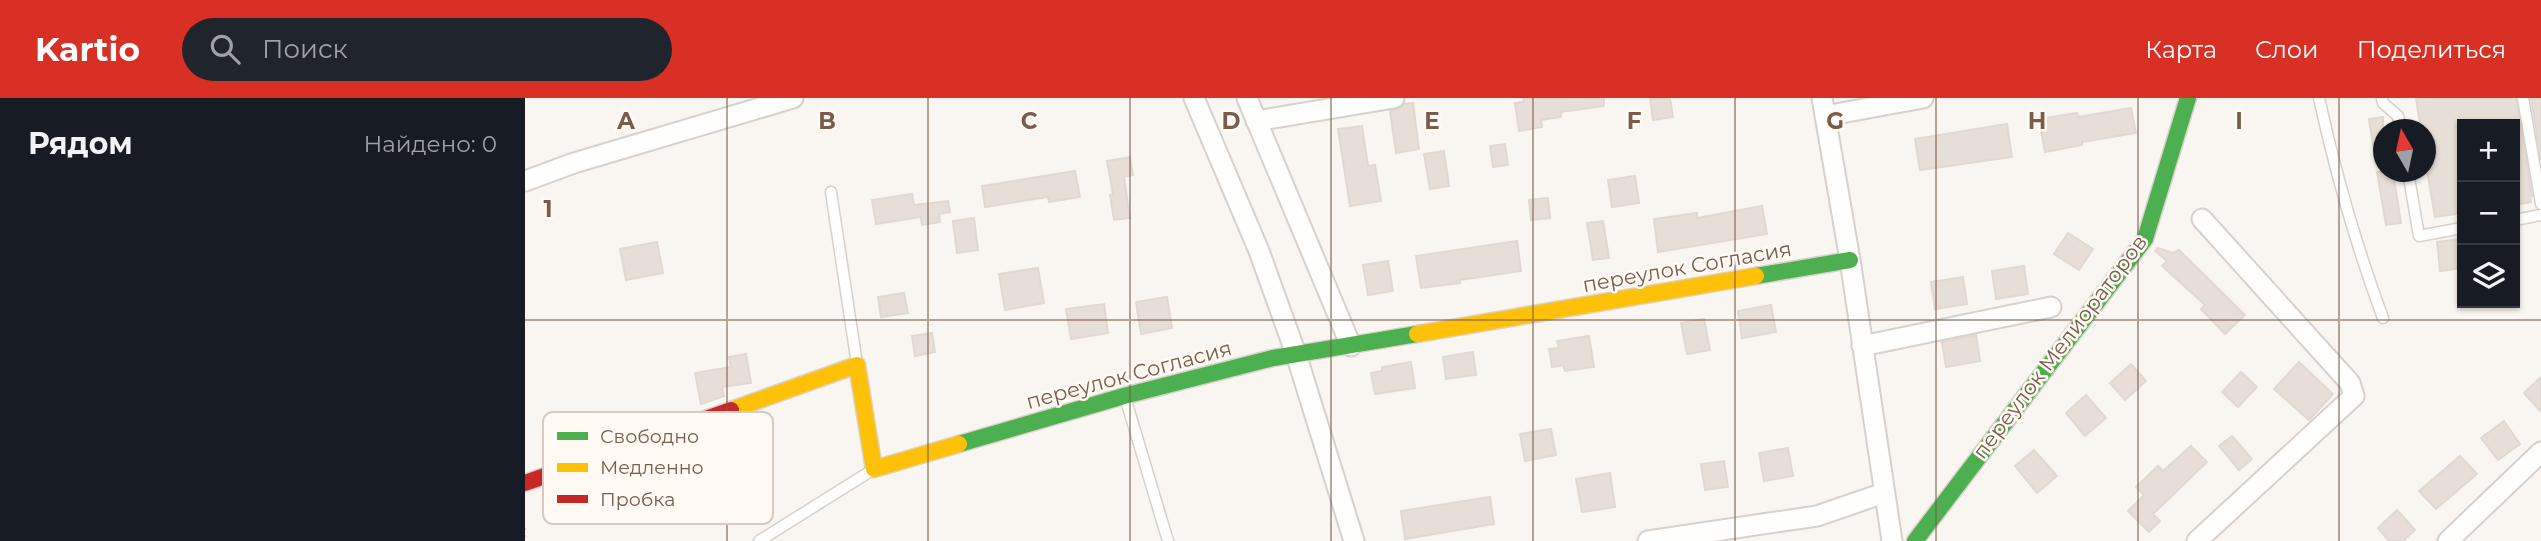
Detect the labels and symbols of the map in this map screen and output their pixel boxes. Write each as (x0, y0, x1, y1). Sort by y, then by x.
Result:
text: A (616, 107, 635, 135)
text: B (818, 107, 836, 135)
text: C (1021, 107, 1038, 135)
text: D (1222, 107, 1241, 135)
text: E (1424, 107, 1440, 135)
text: F (1627, 107, 1642, 135)
text: G (1826, 107, 1844, 135)
text: H (2028, 107, 2046, 135)
text: I (2235, 107, 2243, 135)
north arrow (2373, 119, 2436, 182)
text: 1 (543, 195, 553, 223)
street label: переулок Мелиораторов (1967, 230, 2152, 464)
street label: переулок Согласия (1581, 236, 1793, 297)
street label: переулок Согласия (1023, 335, 1234, 414)
legend (543, 412, 773, 524)
text: Свободно (600, 425, 699, 448)
text: Медленно (600, 456, 704, 479)
text: Пробка (600, 488, 675, 511)

